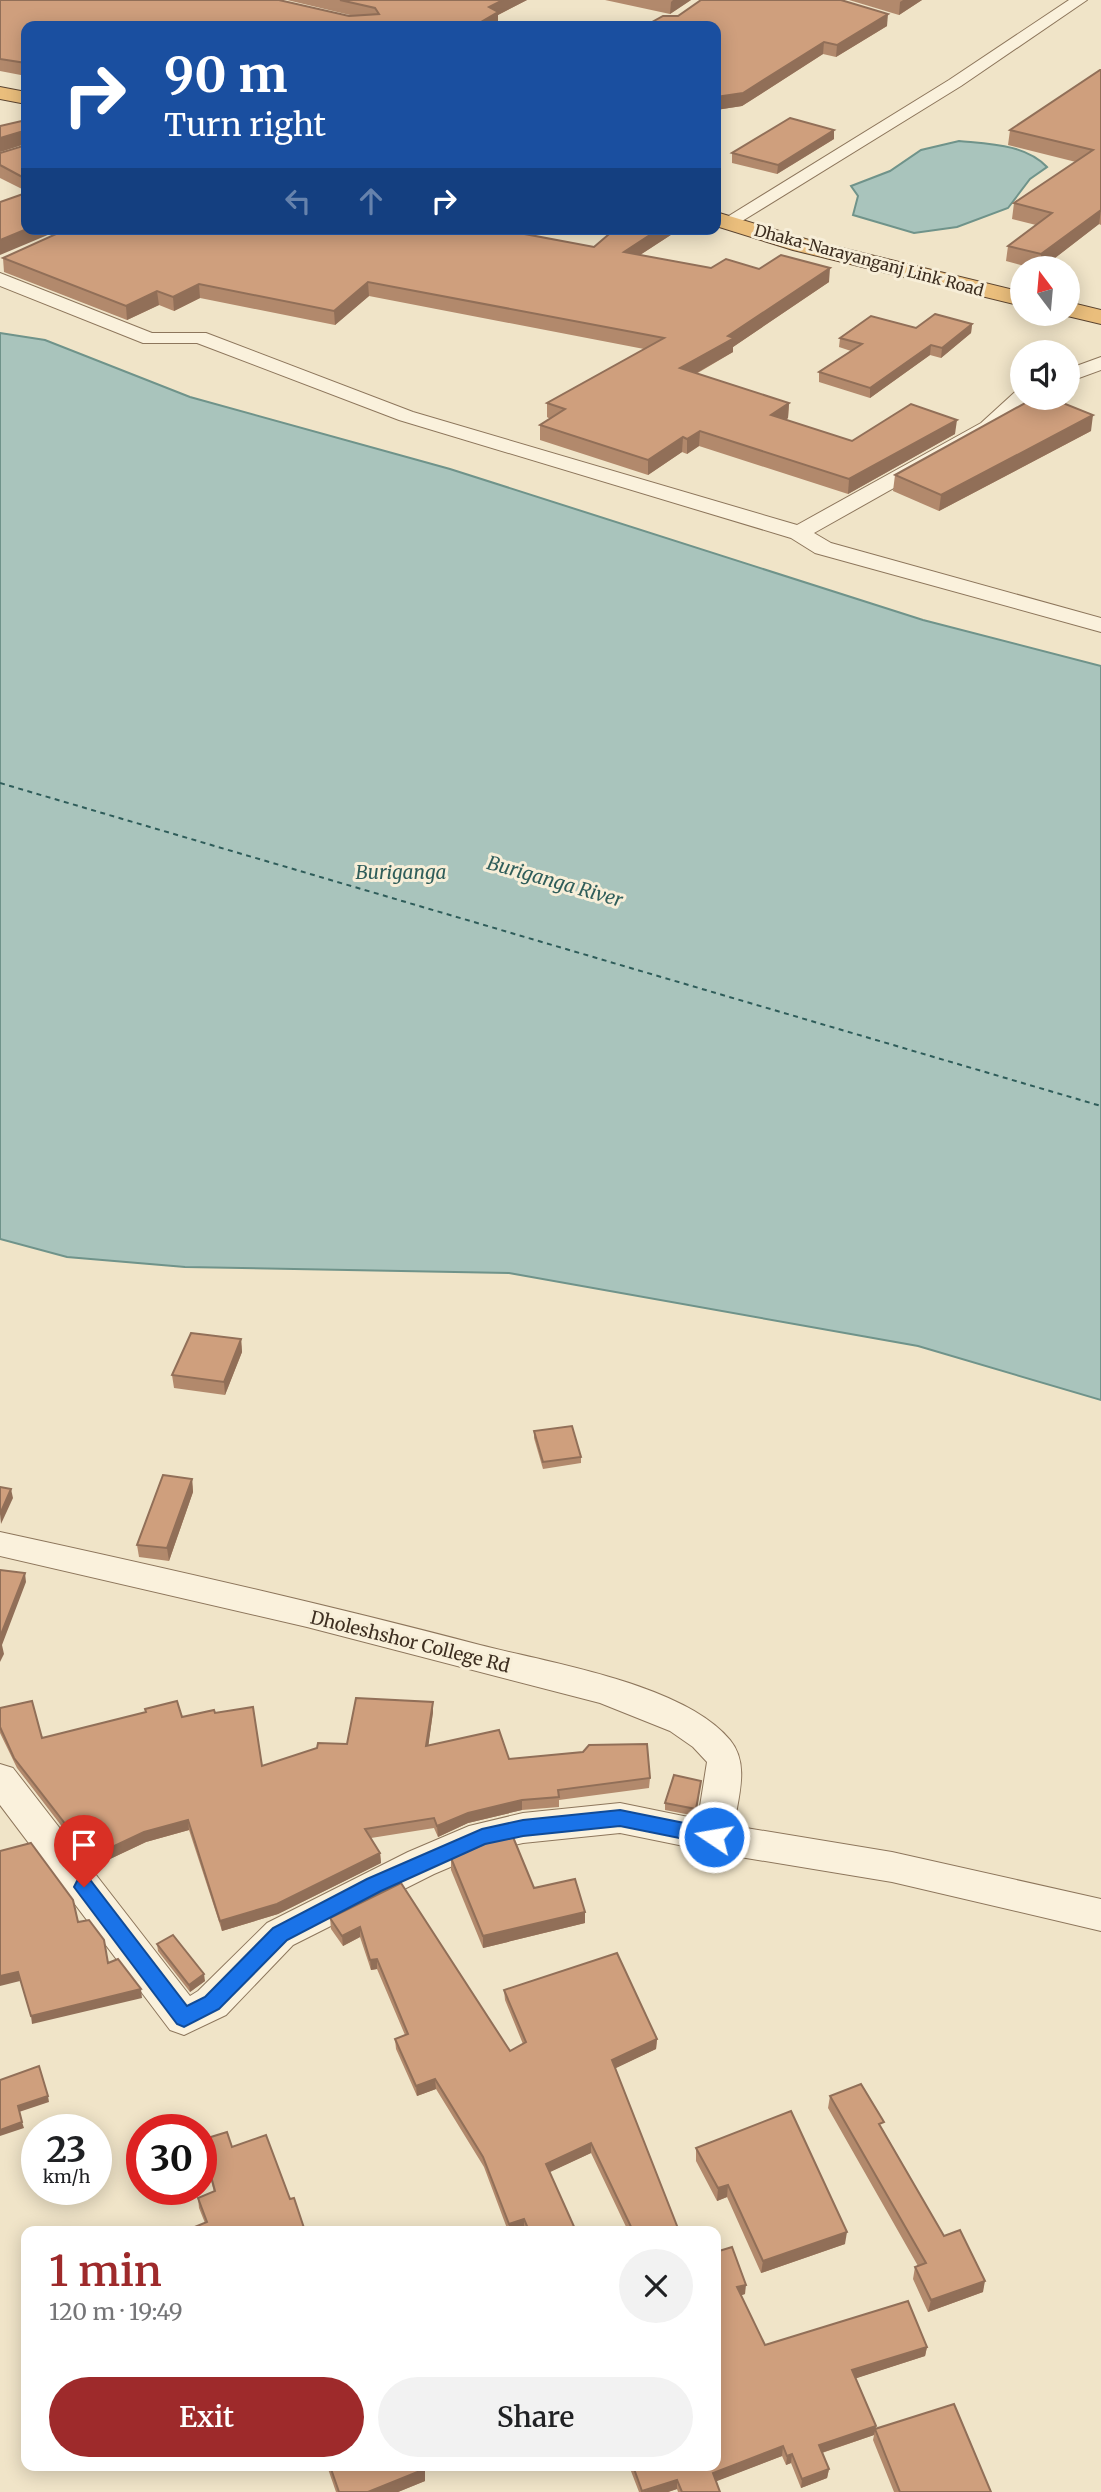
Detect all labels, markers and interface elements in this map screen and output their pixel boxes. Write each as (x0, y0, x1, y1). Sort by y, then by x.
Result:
text: 90 m (164, 44, 288, 105)
icon: right (49, 49, 140, 140)
text: Turn right (164, 105, 326, 145)
icon: left (279, 182, 317, 220)
icon: ahead (352, 182, 390, 220)
icon: right (425, 182, 463, 220)
street label: Dhaka-Narayanganj Link Road (752, 220, 986, 300)
north arrow (1010, 256, 1080, 326)
map controls (1010, 256, 1080, 410)
button: sound (1010, 340, 1080, 410)
water label: Buriganga River (484, 850, 626, 912)
water label: Buriganga (356, 860, 446, 884)
street label: Dholeshshor College Rd (308, 1606, 512, 1677)
position arrow (677, 1800, 751, 1874)
pin (54, 1815, 114, 1887)
icon: arrive (65, 1826, 103, 1864)
speed limit sign: 30 (126, 2114, 217, 2205)
text: 23 (47, 2128, 86, 2172)
text: km/h (43, 2165, 90, 2188)
text: 1 min (49, 2245, 162, 2297)
button: close (619, 2249, 693, 2323)
text: 120 m · 19:49 (49, 2297, 183, 2326)
button: Exit (49, 2377, 364, 2457)
button: Share (378, 2377, 693, 2457)

